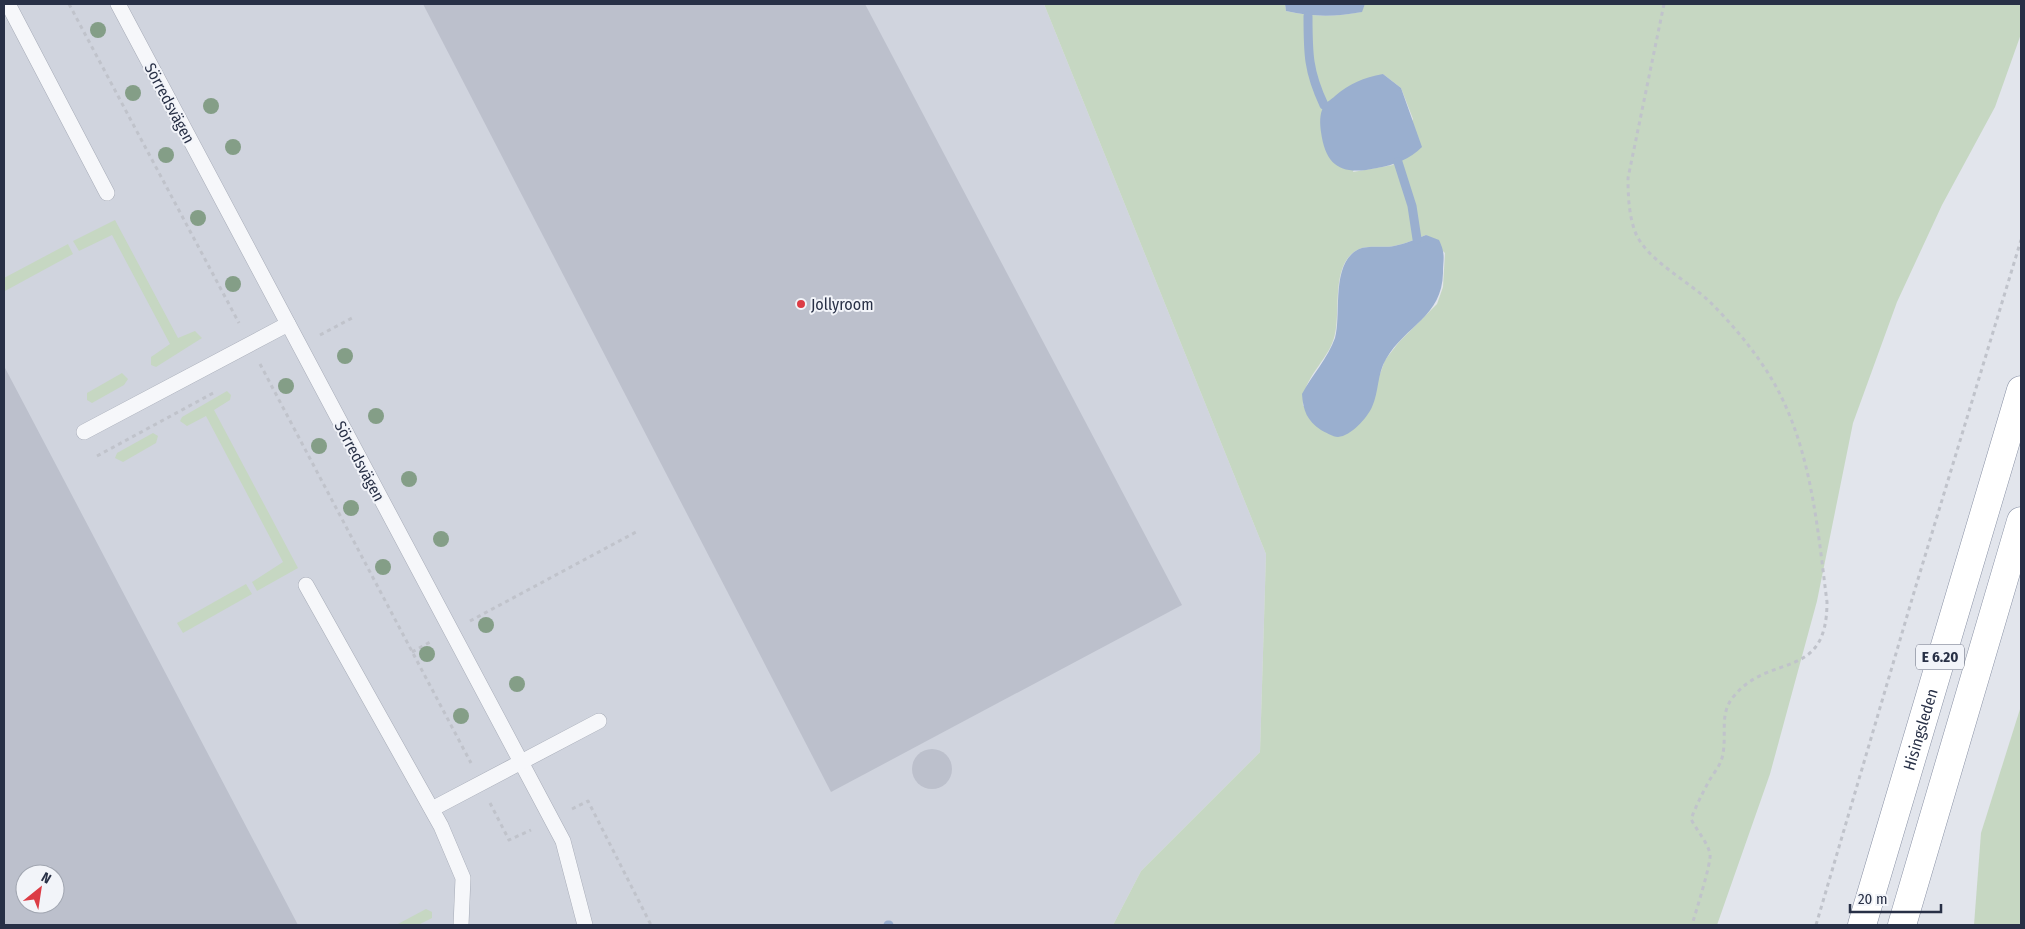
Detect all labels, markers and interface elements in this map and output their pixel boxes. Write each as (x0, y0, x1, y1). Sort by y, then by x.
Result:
street label: Sörredsvägen (140, 60, 199, 147)
place label: Jollyroom (811, 295, 873, 314)
marker: Jollyroom (795, 298, 807, 310)
street label: Sörredsvägen (330, 418, 389, 505)
road number: E 6.20 (1916, 644, 1964, 670)
street label: Hisingsleden (1899, 686, 1942, 773)
north arrow (15, 864, 65, 914)
text: N (38, 869, 54, 888)
scale bar (1850, 882, 1941, 914)
text: 20 m (1858, 890, 1888, 908)

